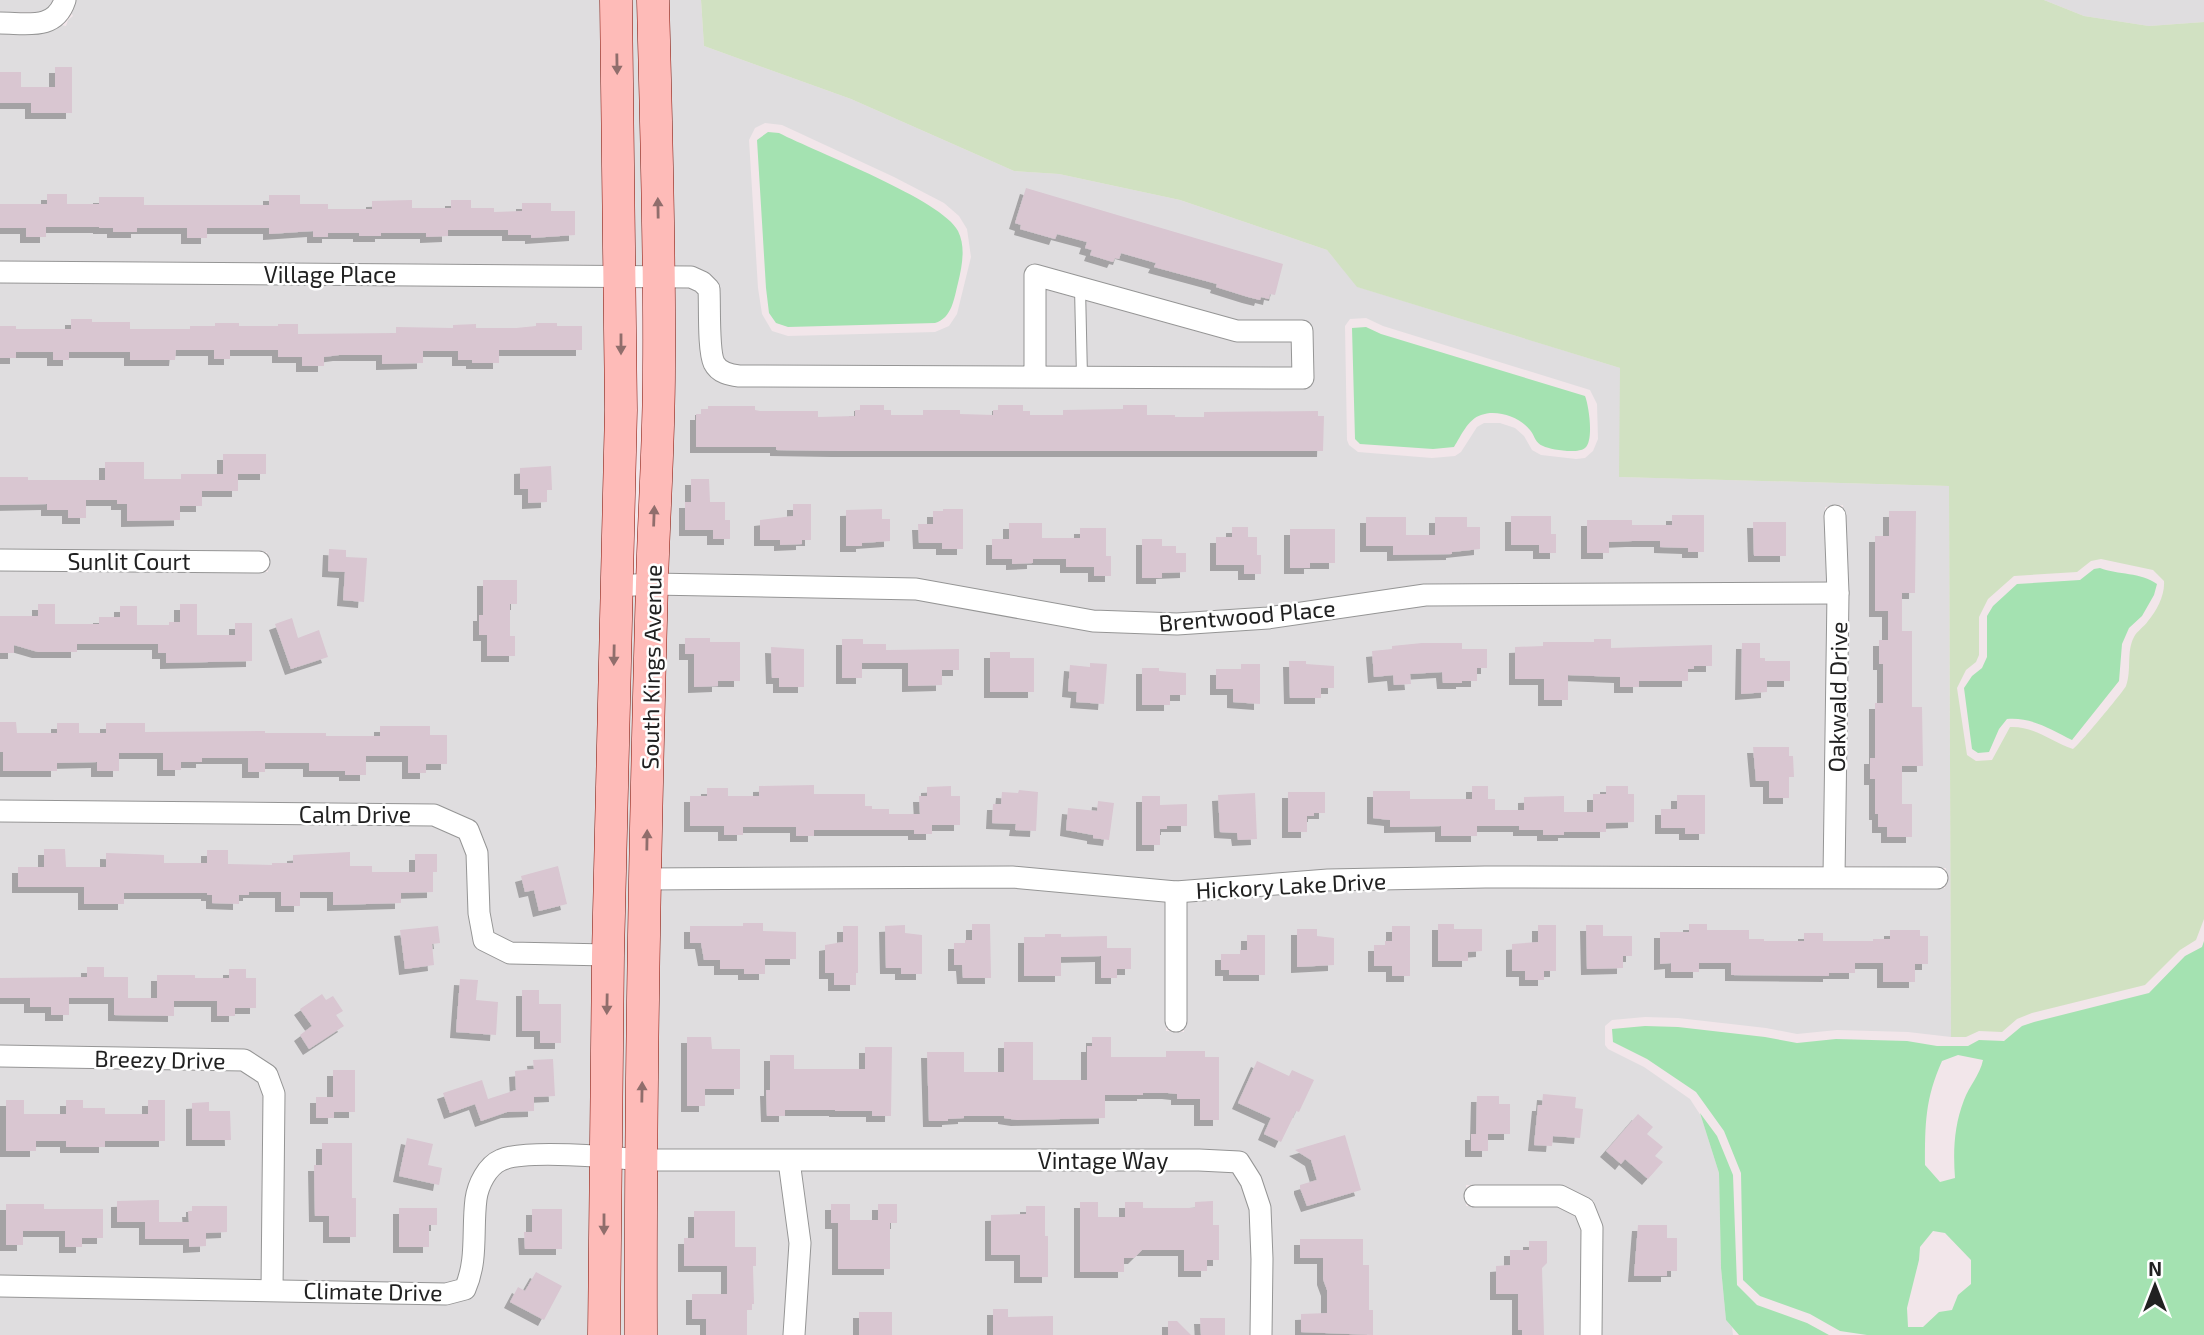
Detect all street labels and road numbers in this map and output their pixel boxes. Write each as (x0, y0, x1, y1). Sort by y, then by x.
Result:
street label: Village Place (264, 260, 396, 288)
street label: Sunlit Court (67, 547, 191, 575)
street label: South Kings Avenue (635, 564, 667, 770)
street label: Brentwood Place (1157, 593, 1337, 637)
street label: Oakwald Drive (1822, 621, 1852, 773)
street label: Calm Drive (299, 800, 411, 828)
street label: Hickory Lake Drive (1195, 866, 1387, 904)
street label: Breezy Drive (94, 1044, 226, 1074)
street label: Vintage Way (1038, 1146, 1168, 1174)
street label: Climate Drive (303, 1276, 443, 1306)

